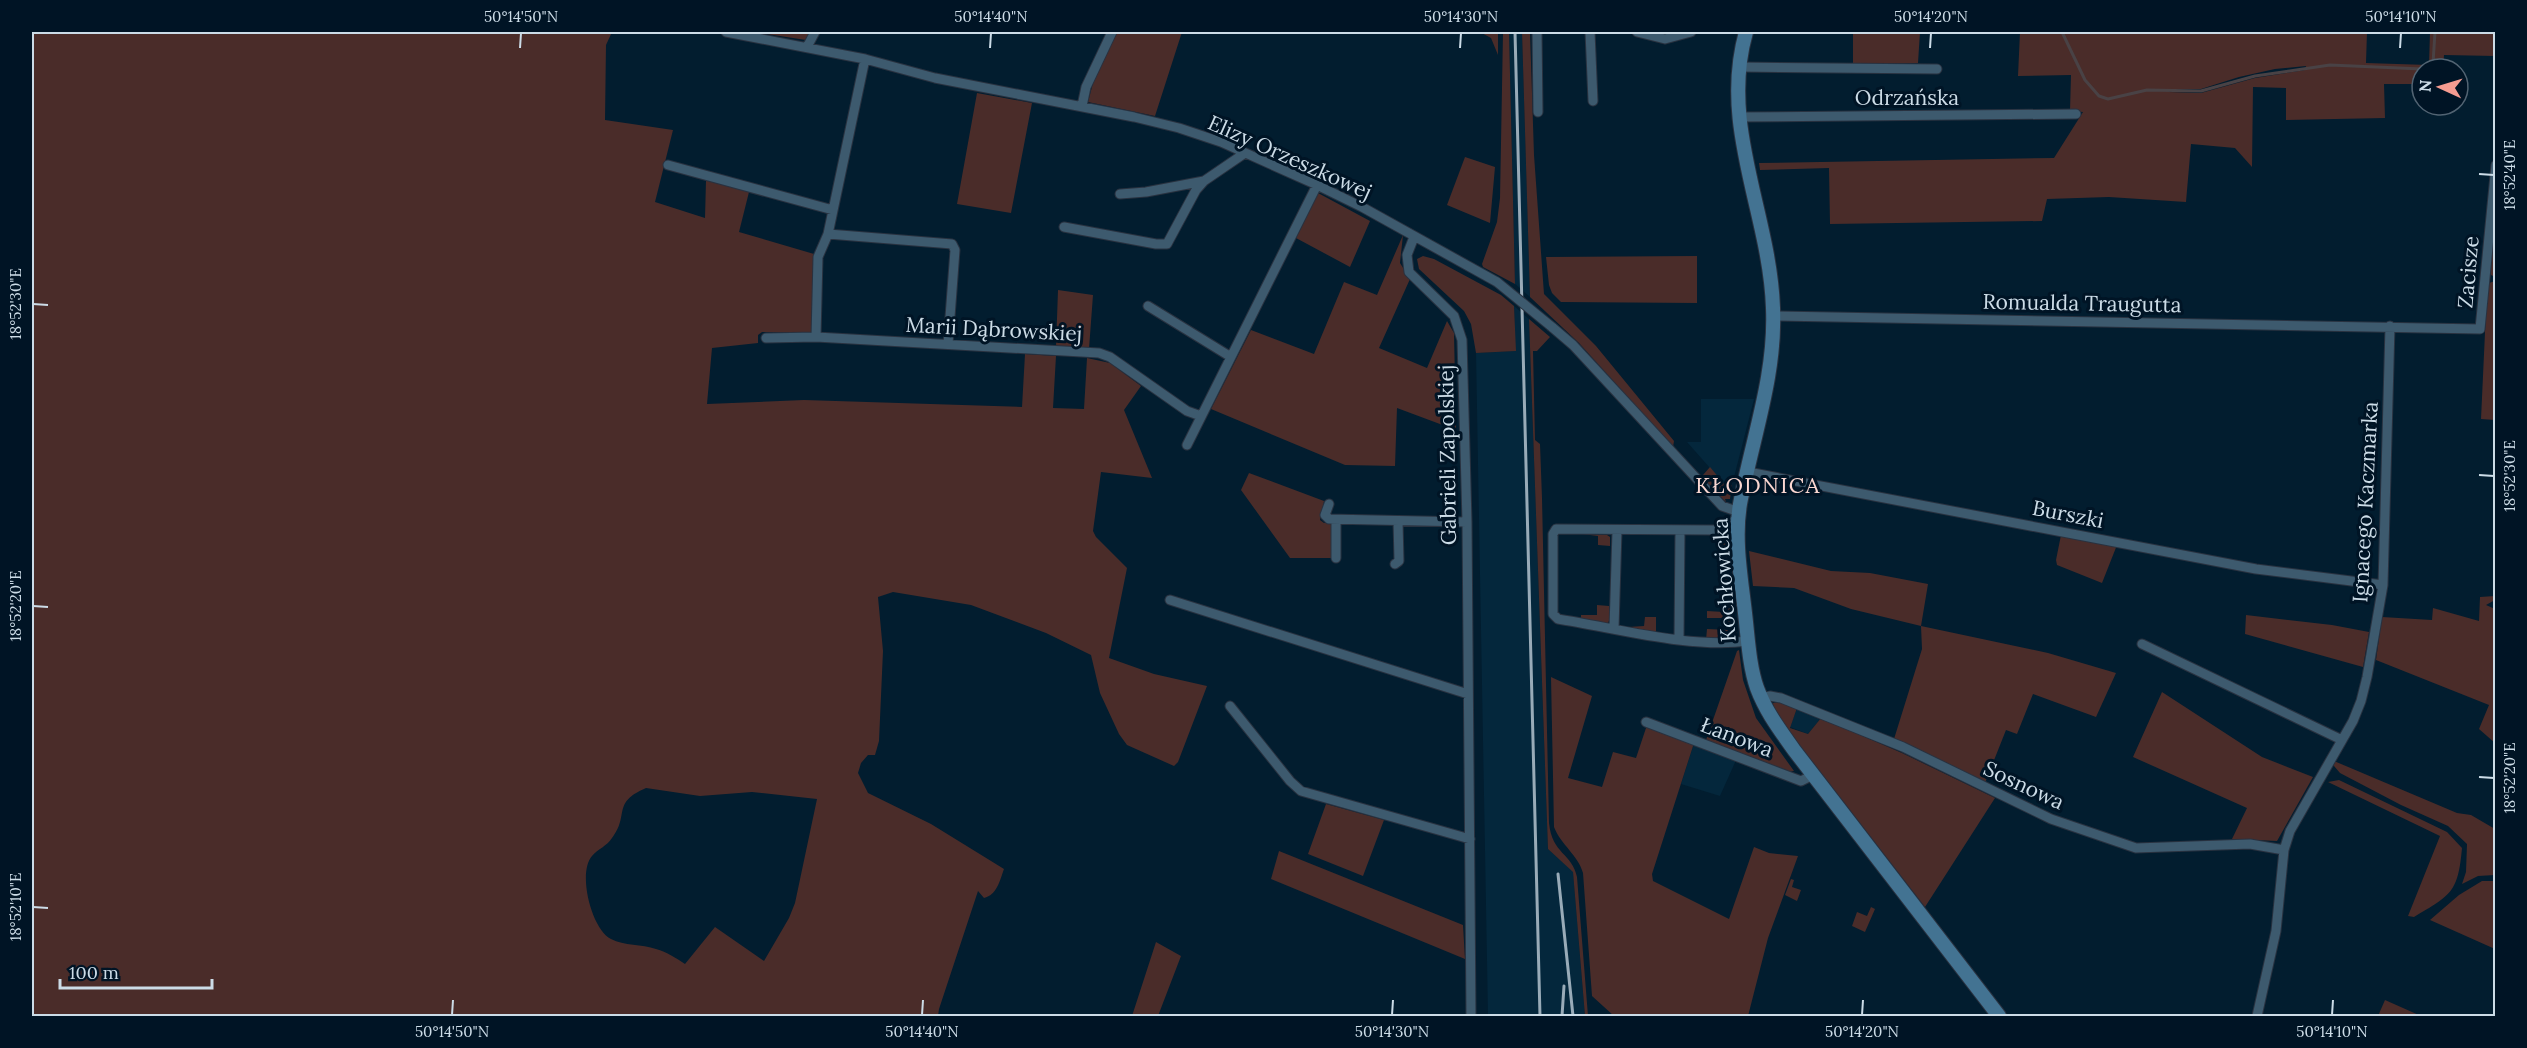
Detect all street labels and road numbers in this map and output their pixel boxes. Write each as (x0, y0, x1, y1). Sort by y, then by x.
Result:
street label: Odrzańska (1855, 84, 1959, 111)
street label: Elizy Orzeszkowej (1204, 109, 1376, 205)
street label: Zacisze (2451, 235, 2485, 309)
street label: Romualda Traugutta (1982, 288, 2182, 318)
street label: Marii Dąbrowskiej (905, 311, 1083, 347)
street label: Gabrieli Zapolskiej (1432, 365, 1462, 545)
street label: Ignacego Kaczmarka (2346, 401, 2384, 603)
street label: Burszki (2030, 494, 2106, 534)
street label: Kochłowicka (1706, 517, 1742, 643)
street label: Łanowa (1697, 711, 1777, 763)
street label: Sosnowa (1979, 755, 2069, 816)

